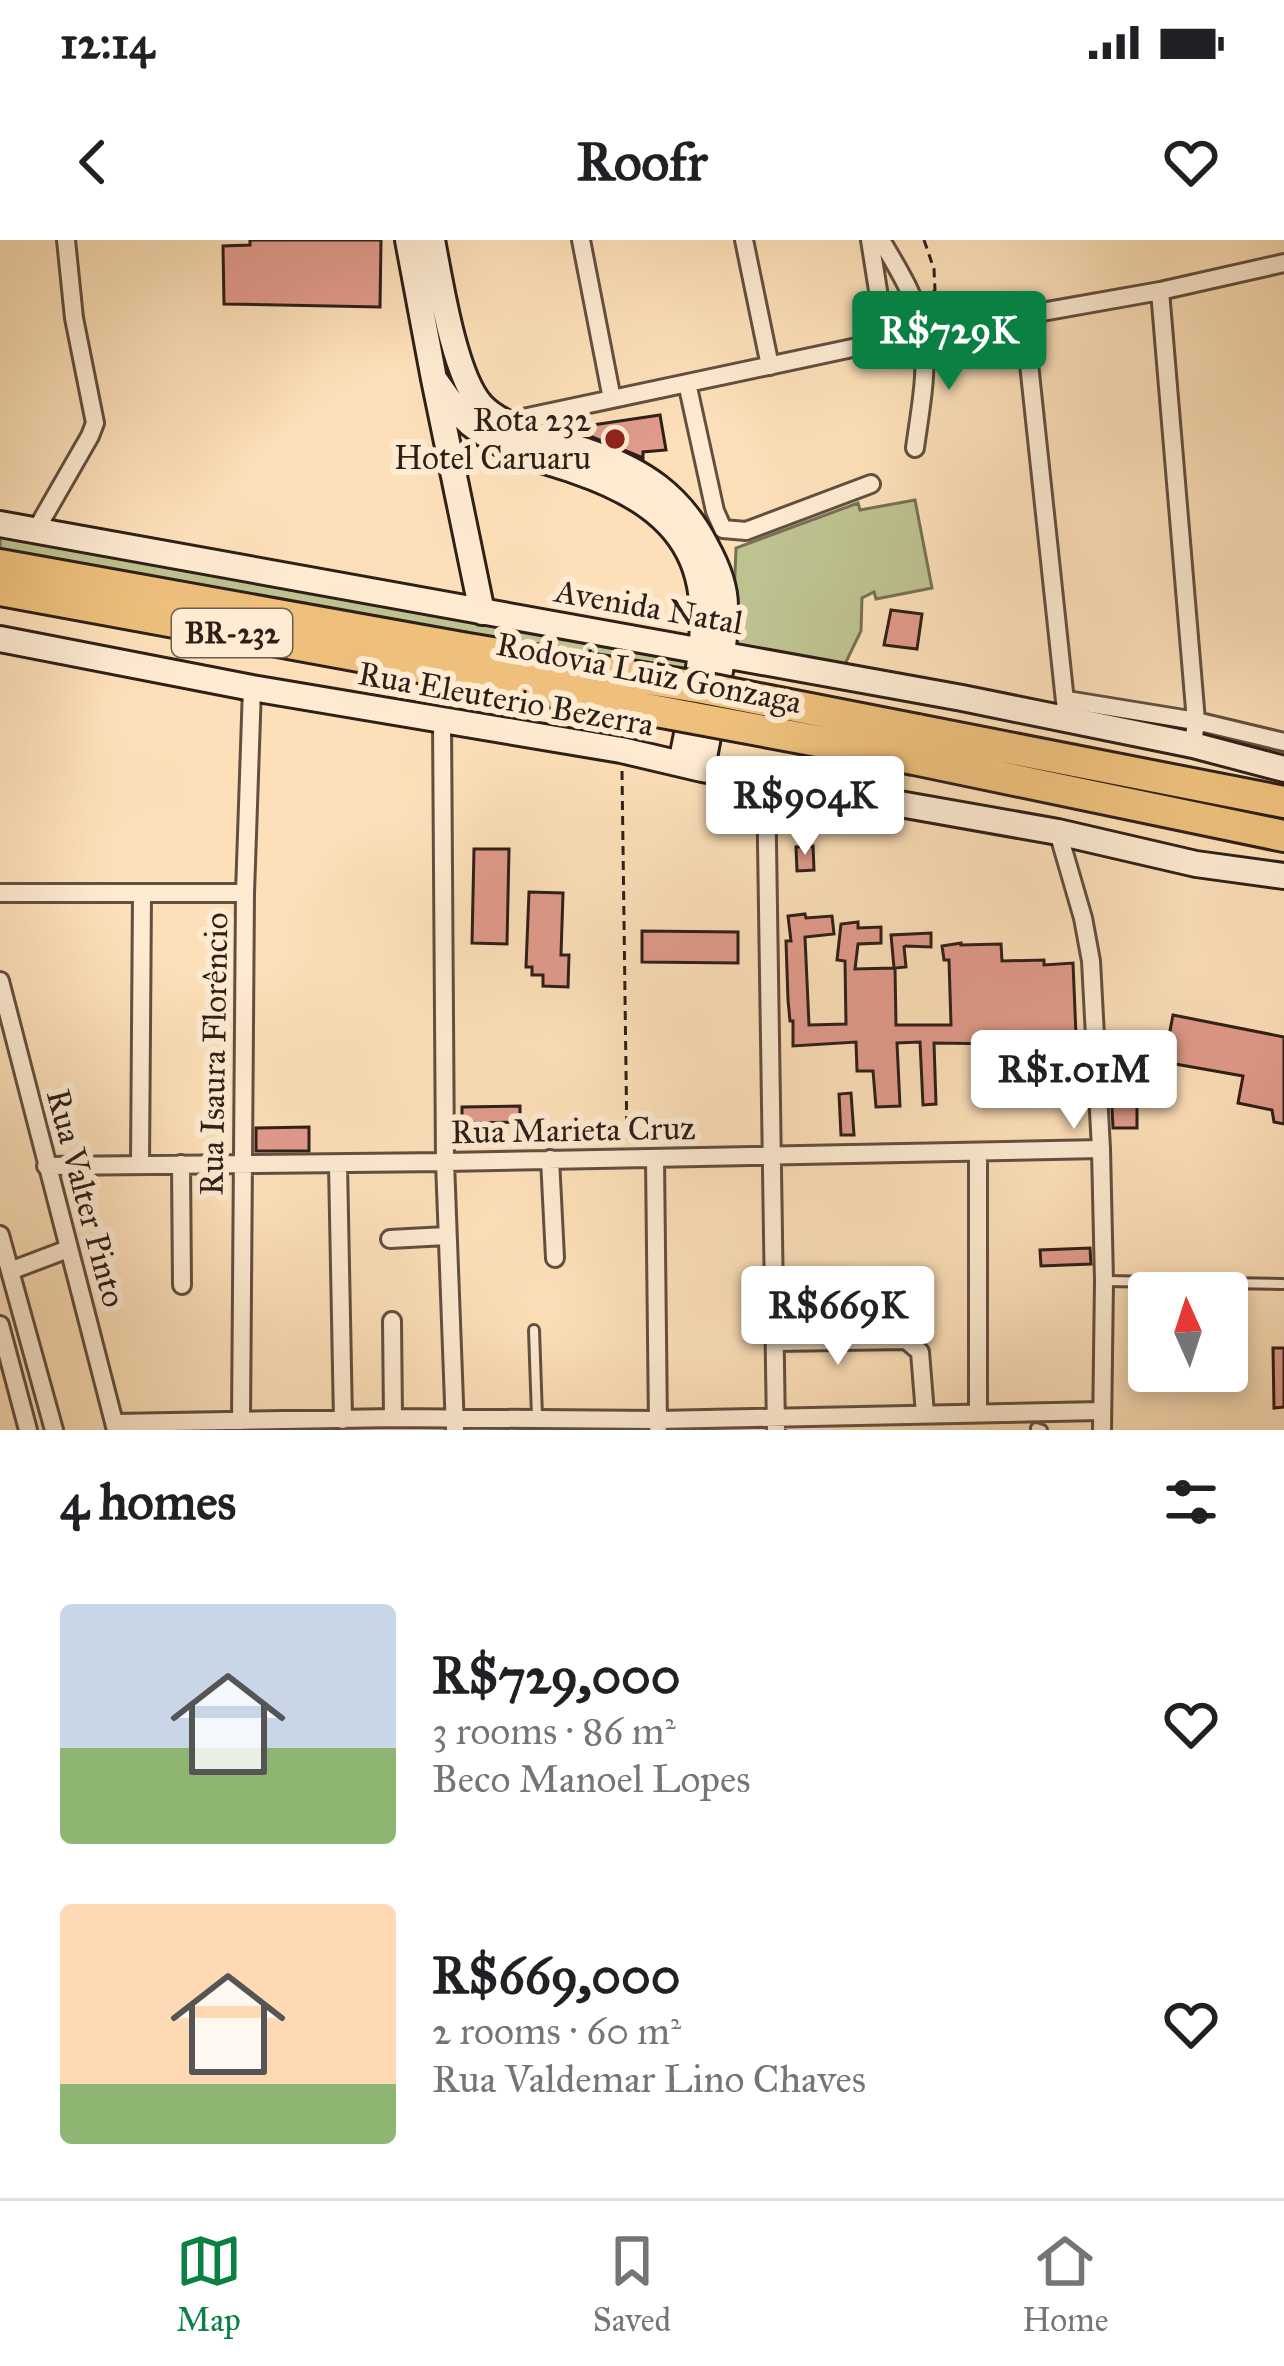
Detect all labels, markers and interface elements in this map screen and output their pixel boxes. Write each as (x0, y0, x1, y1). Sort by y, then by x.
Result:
text: 12:14 (60, 15, 154, 70)
icon: back (60, 129, 126, 195)
text: Roofr (576, 129, 708, 195)
icon: heart (1158, 129, 1224, 195)
pin: R$729K (851, 291, 1047, 393)
text: R$729K (879, 306, 1019, 354)
place label: Rota 232 Hotel Caruaru (394, 400, 592, 478)
marker: Rota 232 Hotel Caruaru (602, 426, 628, 452)
street label: Avenida Natal (550, 570, 746, 643)
road number: BR-232 (172, 609, 292, 657)
street label: Rodovia Luiz Gonzaga (493, 624, 805, 722)
street label: Rua Eleuterio Bezerra (355, 653, 657, 745)
pin: R$904K (707, 756, 903, 858)
text: R$904K (733, 771, 877, 819)
street label: Rua Isaura Florêncio (192, 912, 236, 1196)
pin: R$1.01M (963, 1030, 1185, 1132)
text: R$1.01M (998, 1045, 1150, 1093)
street label: Rua Valter Pinto (38, 1085, 134, 1311)
street label: Rua Marieta Cruz (450, 1108, 696, 1152)
pin: R$669K (740, 1266, 936, 1368)
north arrow (1128, 1272, 1248, 1392)
map controls (1128, 1272, 1248, 1392)
text: R$669K (768, 1281, 908, 1329)
icon: filters (1158, 1469, 1224, 1535)
text: 4 homes (60, 1471, 236, 1533)
text: R$729,000 (432, 1645, 680, 1707)
icon: home (156, 1652, 300, 1796)
icon: heart (1158, 1691, 1224, 1757)
text: 3 rooms · 86 m² (432, 1707, 676, 1755)
text: Beco Manoel Lopes (432, 1755, 751, 1803)
text: R$669,000 (432, 1945, 680, 2007)
icon: home (156, 1952, 300, 2096)
icon: heart (1158, 1991, 1224, 2057)
text: 2 rooms · 60 m² (432, 2007, 681, 2055)
text: Rua Valdemar Lino Chaves (432, 2055, 866, 2103)
tab: Map (176, 2228, 242, 2340)
tab: Saved (593, 2228, 671, 2340)
tab: Home (1022, 2228, 1108, 2340)

